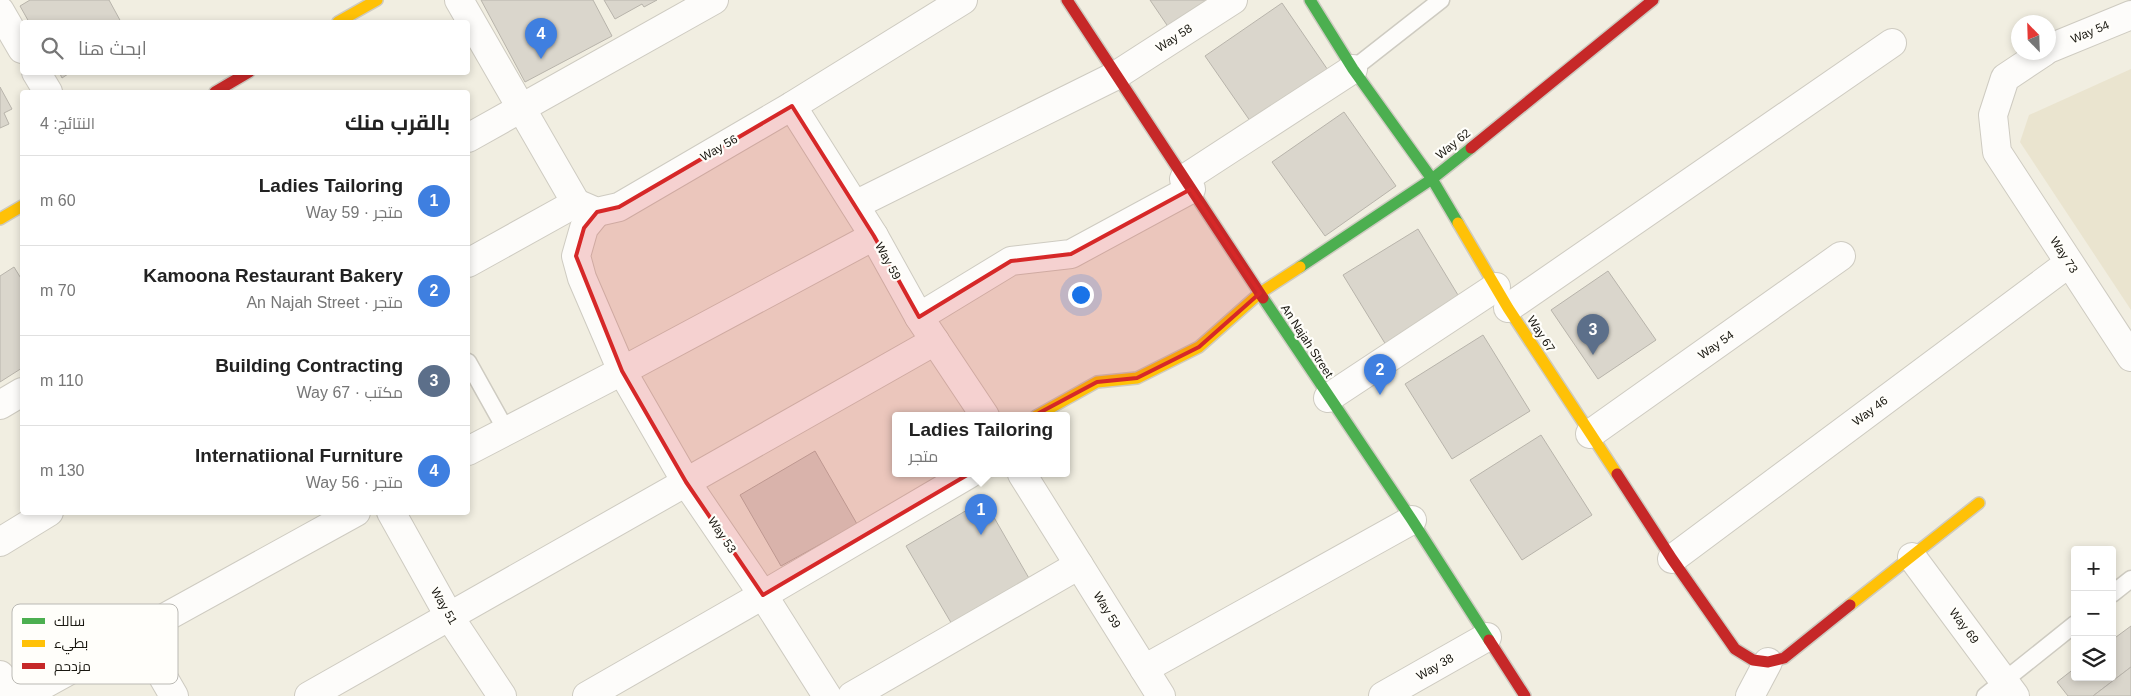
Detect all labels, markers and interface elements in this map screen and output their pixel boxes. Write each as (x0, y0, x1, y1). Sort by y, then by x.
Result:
north arrow (2011, 15, 2056, 60)
pin: 4 (525, 18, 557, 59)
street label: Way 54 (2069, 18, 2112, 46)
search box (20, 20, 470, 75)
street label: Way 58 (1153, 21, 1195, 55)
icon: search (38, 34, 66, 62)
text: ابحث هنا (78, 38, 147, 59)
text: بالقرب منك (345, 111, 450, 134)
text: النتائج: 4 (40, 115, 95, 132)
street label: Way 62 (1433, 126, 1473, 162)
street label: Way 56 (698, 132, 740, 164)
text: Ladies Tailoring (259, 175, 403, 196)
text: 60 m (40, 192, 76, 209)
text: 1 (430, 192, 438, 209)
text: متجر · Way 59 (306, 204, 403, 221)
street label: Way 73 (2047, 234, 2081, 276)
street label: Way 59 (872, 240, 904, 282)
text: Kamoona Restaurant Bakery (143, 265, 403, 286)
text: 70 m (40, 282, 76, 299)
text: 2 (430, 282, 438, 299)
your location (1068, 282, 1094, 308)
text: متجر · An Najah Street (246, 294, 403, 311)
street label: An Najah Street (1278, 302, 1336, 381)
street label: Way 67 (1524, 313, 1558, 355)
pin: 3 (1577, 314, 1609, 355)
street label: Way 54 (1695, 328, 1737, 362)
pin: 2 (1364, 354, 1396, 395)
text: Building Contracting (215, 355, 403, 376)
text: 110 m (40, 372, 83, 389)
text: 3 (430, 372, 438, 389)
text: مكتب · Way 67 (297, 384, 403, 401)
street label: Way 46 (1850, 393, 1891, 429)
popup (892, 412, 1070, 477)
text: Ladies Tailoring (909, 419, 1053, 440)
text: Internatiional Furniture (195, 445, 403, 466)
text: متجر (909, 448, 938, 465)
text: 130 m (40, 462, 84, 479)
text: 4 (430, 462, 438, 479)
text: متجر · Way 56 (306, 474, 403, 491)
pin: 1 (965, 494, 997, 535)
street label: Way 53 (705, 514, 739, 556)
map controls (2071, 546, 2116, 681)
button: + (2071, 546, 2116, 591)
street label: Way 51 (428, 585, 460, 627)
street label: Way 59 (1090, 589, 1124, 631)
button: − (2071, 591, 2116, 636)
legend (12, 604, 178, 684)
street label: Way 69 (1946, 606, 1982, 647)
text: سالك (54, 613, 85, 629)
text: بطيء (54, 635, 88, 655)
button: layers (2071, 636, 2116, 681)
street label: Way 38 (1414, 651, 1456, 683)
text: مزدحم (54, 658, 91, 676)

